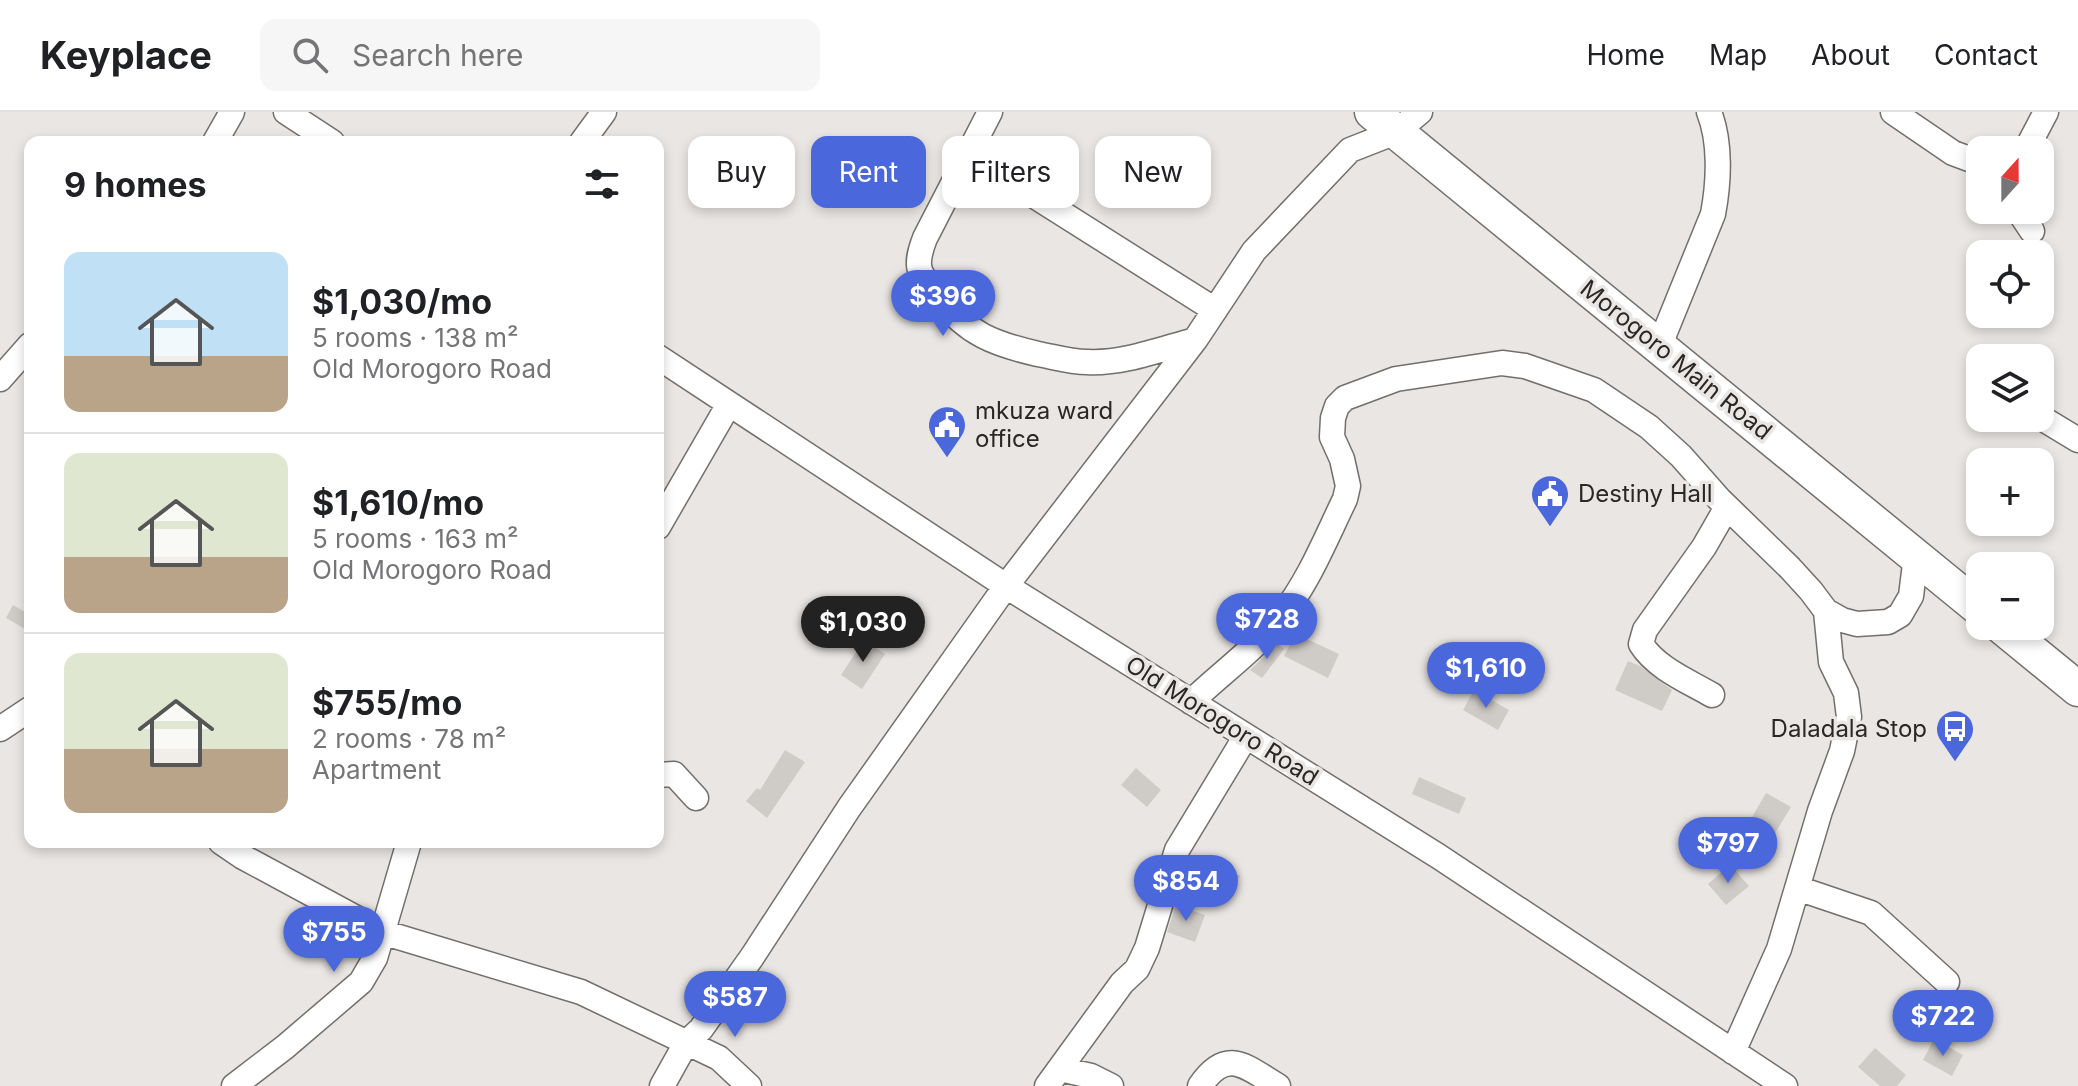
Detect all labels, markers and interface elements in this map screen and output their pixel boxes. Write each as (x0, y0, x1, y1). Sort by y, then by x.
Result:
search box (260, 19, 820, 91)
text: Keyplace (40, 32, 212, 78)
icon: search (288, 33, 332, 77)
text: Search here (352, 37, 523, 73)
text: Home (1586, 38, 1665, 72)
text: Map (1709, 38, 1767, 72)
text: About (1811, 38, 1890, 72)
text: Contact (1934, 38, 2038, 72)
chip: Buy (688, 136, 795, 208)
chip: Rent (811, 136, 926, 208)
chip: Filters (942, 136, 1079, 208)
chip: New (1095, 136, 1211, 208)
north arrow (1966, 136, 2054, 224)
map controls (1966, 136, 2054, 640)
icon: filters (580, 162, 624, 206)
text: 9 homes (64, 164, 206, 205)
button: locate (1966, 240, 2054, 328)
pin: $396 (896, 270, 990, 338)
street label: Morogoro Main Road (1575, 274, 1778, 446)
text: $396 (909, 280, 977, 311)
text: $1,030/mo (312, 281, 492, 322)
icon: home (128, 284, 224, 380)
text: 5 rooms · 138 m² (312, 322, 519, 353)
button: layers (1966, 344, 2054, 432)
text: Old Morogoro Road (312, 353, 552, 384)
place label: mkuza ward office (975, 396, 1113, 453)
public building icon: mkuza ward office (926, 404, 968, 459)
button: + (1966, 448, 2054, 536)
public building icon: Destiny Hall (1529, 473, 1571, 528)
place label: Destiny Hall (1578, 479, 1713, 508)
text: $1,610/mo (312, 482, 484, 523)
icon: home (128, 485, 224, 581)
text: 5 rooms · 163 m² (312, 523, 519, 554)
button: − (1966, 552, 2054, 640)
text: Old Morogoro Road (312, 554, 552, 585)
pin: $728 (1220, 593, 1314, 661)
pin: $1,030 (798, 596, 928, 664)
text: $728 (1234, 603, 1300, 634)
text: $1,030 (819, 606, 907, 637)
pin: $1,610 (1421, 642, 1551, 710)
street label: Old Morogoro Road (1121, 650, 1324, 792)
text: $1,610 (1445, 652, 1527, 683)
text: $755/mo (312, 682, 462, 723)
icon: home (128, 685, 224, 781)
bus stop icon: Daladala Stop (1934, 708, 1976, 763)
place label: Daladala Stop (1771, 714, 1927, 743)
text: 2 rooms · 78 m² (312, 723, 506, 754)
text: Apartment (312, 754, 441, 785)
pin: $797 (1681, 817, 1775, 885)
text: $797 (1696, 827, 1760, 858)
pin: $854 (1139, 855, 1233, 923)
text: $854 (1152, 865, 1220, 896)
pin: $755 (287, 906, 381, 974)
text: $755 (301, 916, 367, 947)
pin: $587 (688, 971, 782, 1039)
text: $587 (702, 981, 768, 1012)
pin: $722 (1896, 990, 1990, 1058)
text: $722 (1911, 1000, 1975, 1031)

